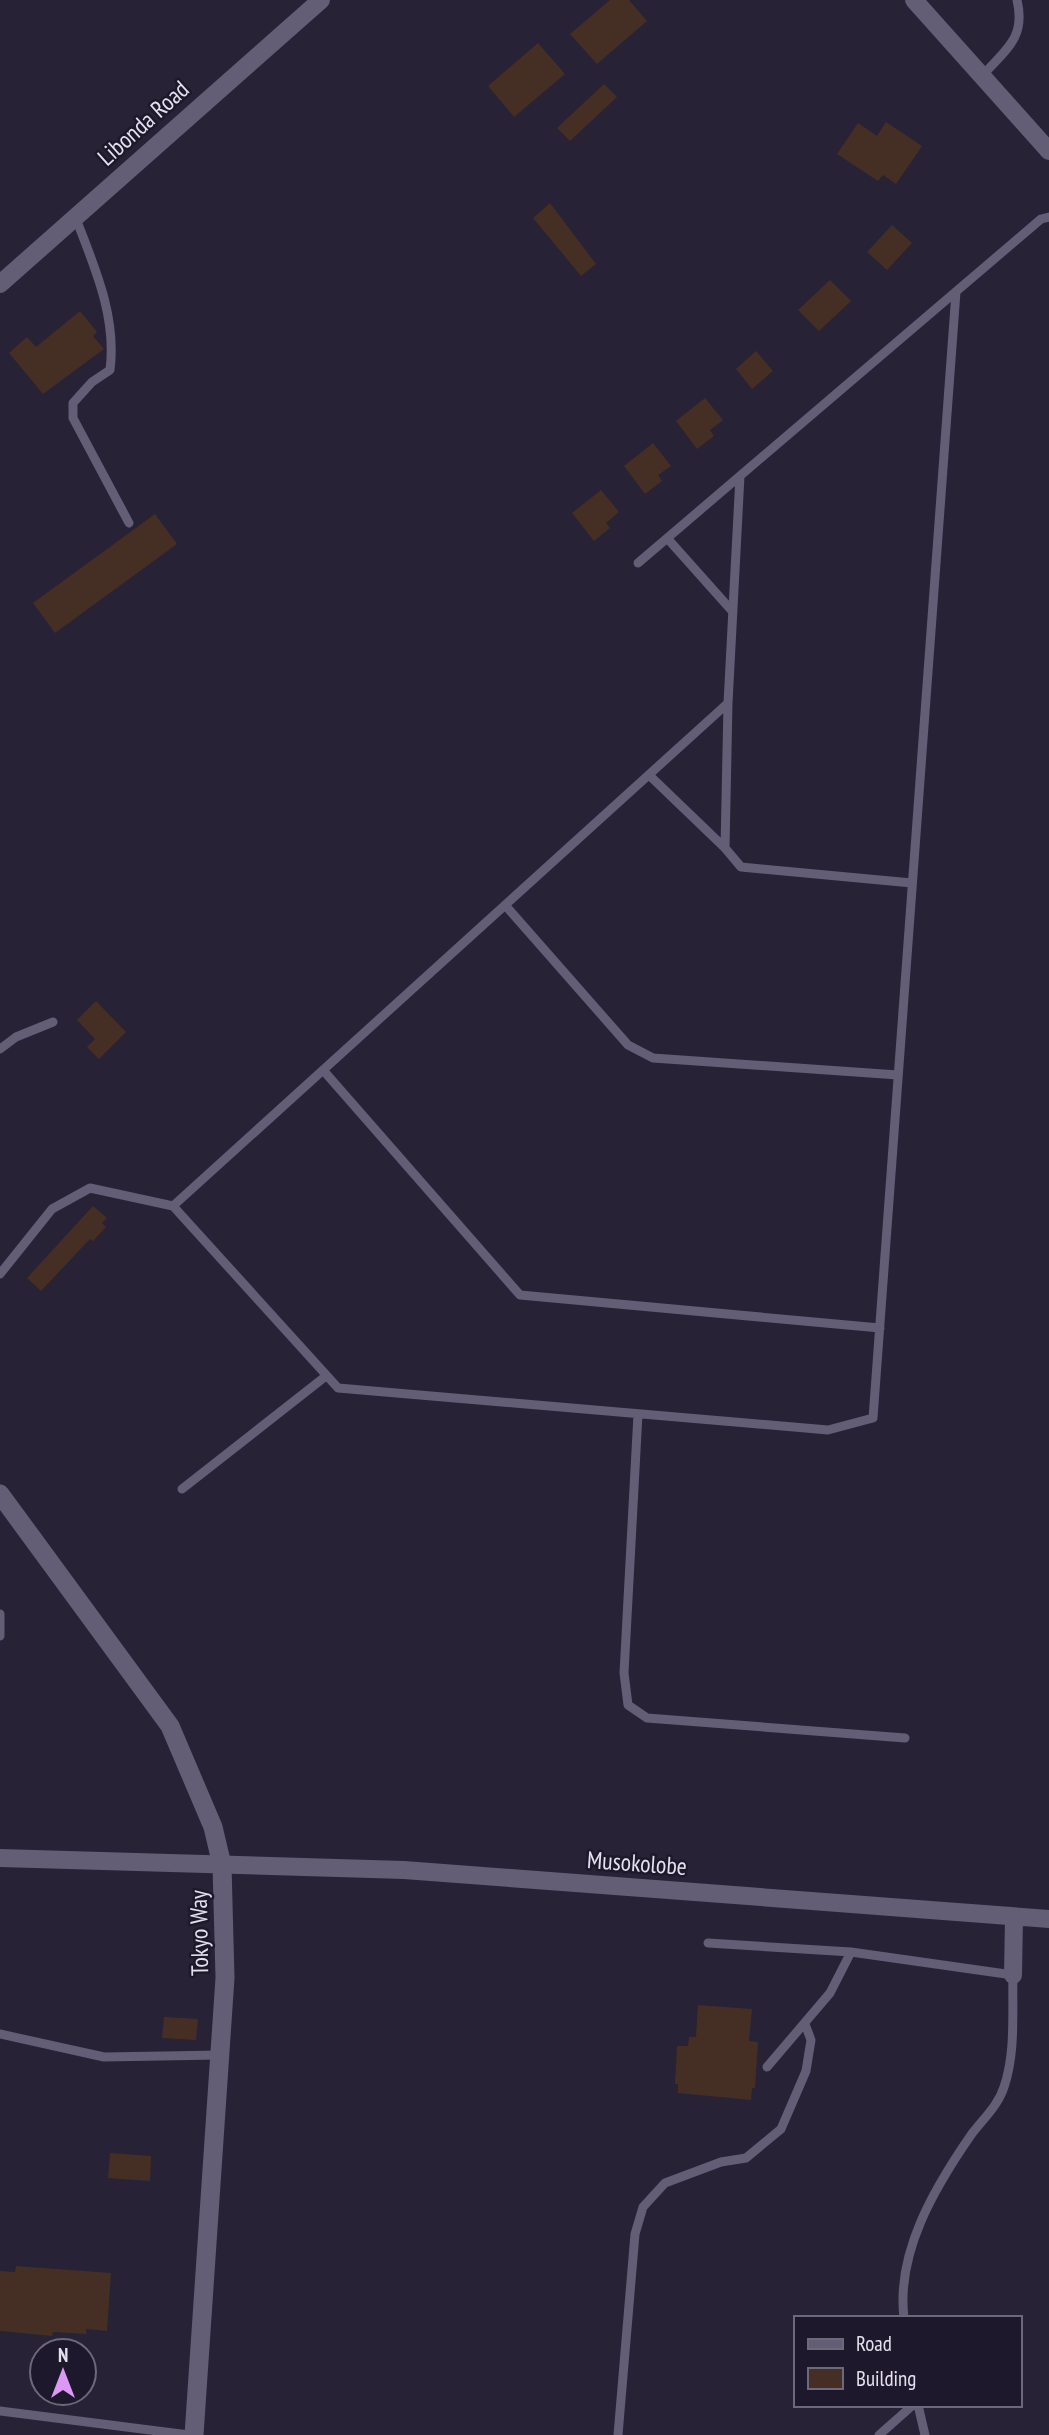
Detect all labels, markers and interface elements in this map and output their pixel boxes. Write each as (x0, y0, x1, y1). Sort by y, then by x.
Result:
street label: Libonda Road (91, 74, 195, 172)
street label: Musokolobe (586, 1844, 688, 1882)
street label: Tokyo Way (183, 1890, 215, 1976)
legend (794, 2316, 1021, 2407)
text: Road (856, 2330, 892, 2357)
north arrow (28, 2337, 98, 2407)
text: N (58, 2343, 68, 2367)
text: Building (856, 2365, 916, 2392)

